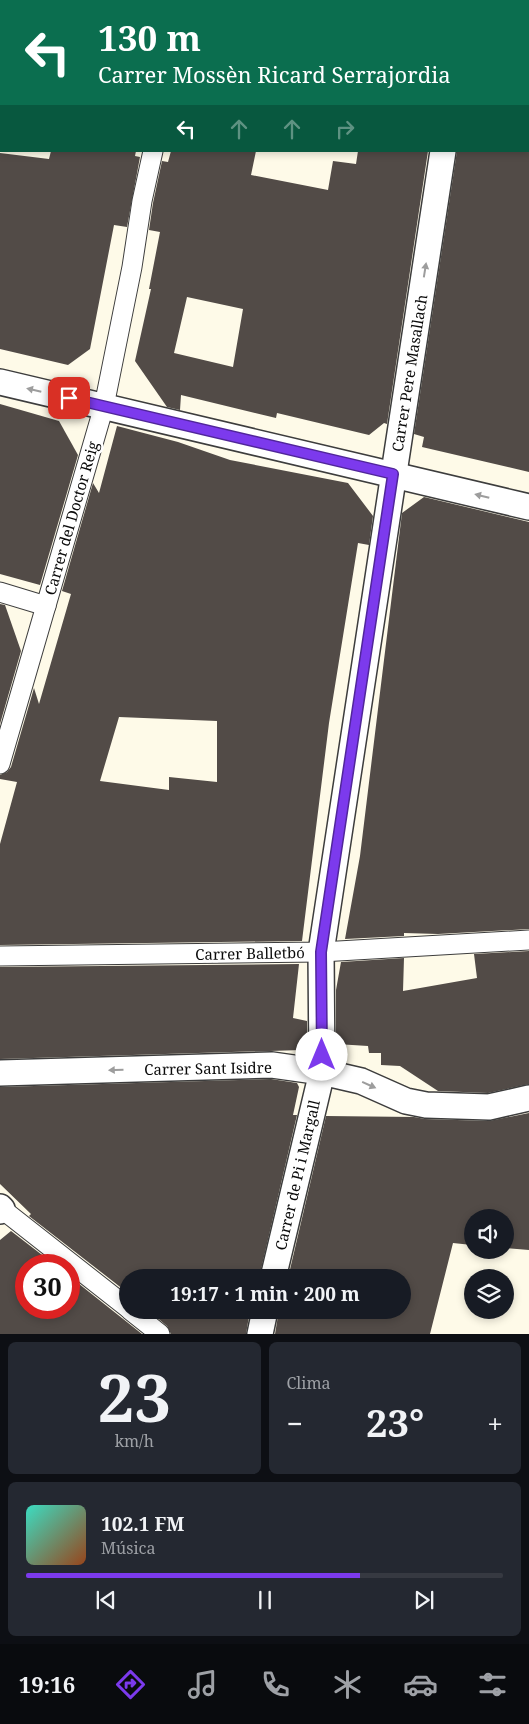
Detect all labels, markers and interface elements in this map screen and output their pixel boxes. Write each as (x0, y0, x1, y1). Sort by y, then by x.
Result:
text: 130 m (98, 14, 201, 61)
icon: left (15, 20, 80, 85)
text: Carrer Mossèn Ricard Serrajordia (98, 59, 451, 89)
icon: left (172, 115, 200, 143)
icon: ahead (225, 115, 253, 143)
icon: ahead (278, 115, 306, 143)
icon: right (331, 115, 359, 143)
one-way arrow (421, 262, 429, 278)
street label: Carrer Pere Masallach (387, 292, 431, 453)
pin (48, 377, 90, 419)
icon: arrive (55, 384, 83, 412)
one-way arrow (26, 386, 41, 394)
street label: Carrer del Doctor Reig (39, 439, 103, 597)
one-way arrow (474, 491, 489, 499)
street label: Carrer Balletbó (195, 942, 305, 964)
position arrow (295, 1028, 347, 1080)
street label: Carrer Sant Isidre (144, 1057, 272, 1079)
one-way arrow (108, 1066, 124, 1074)
one-way arrow (362, 1081, 376, 1089)
street label: Carrer de Pi i Margall (270, 1098, 324, 1252)
map controls (464, 1209, 514, 1319)
button: sound (464, 1209, 514, 1259)
speed limit sign: 30 (15, 1254, 80, 1319)
button: layers (464, 1269, 514, 1319)
text: 19:17 · 1 min · 200 m (170, 1281, 360, 1307)
text: 23 (98, 1353, 171, 1441)
text: Clima (287, 1372, 331, 1394)
text: 23° (366, 1396, 424, 1448)
text: − (287, 1404, 303, 1442)
text: + (487, 1404, 503, 1442)
text: km/h (115, 1430, 154, 1452)
text: 102.1 FM (101, 1511, 184, 1537)
text: Música (101, 1537, 155, 1559)
icon: previous (92, 1586, 120, 1614)
icon: pause (251, 1586, 279, 1614)
icon: next (410, 1586, 438, 1614)
icon: directions (113, 1667, 148, 1702)
icon: music (185, 1667, 220, 1702)
icon: phone (258, 1667, 293, 1702)
icon: climate (330, 1667, 365, 1702)
icon: car (403, 1667, 438, 1702)
icon: filters (475, 1667, 510, 1702)
text: 19:16 (19, 1669, 75, 1699)

